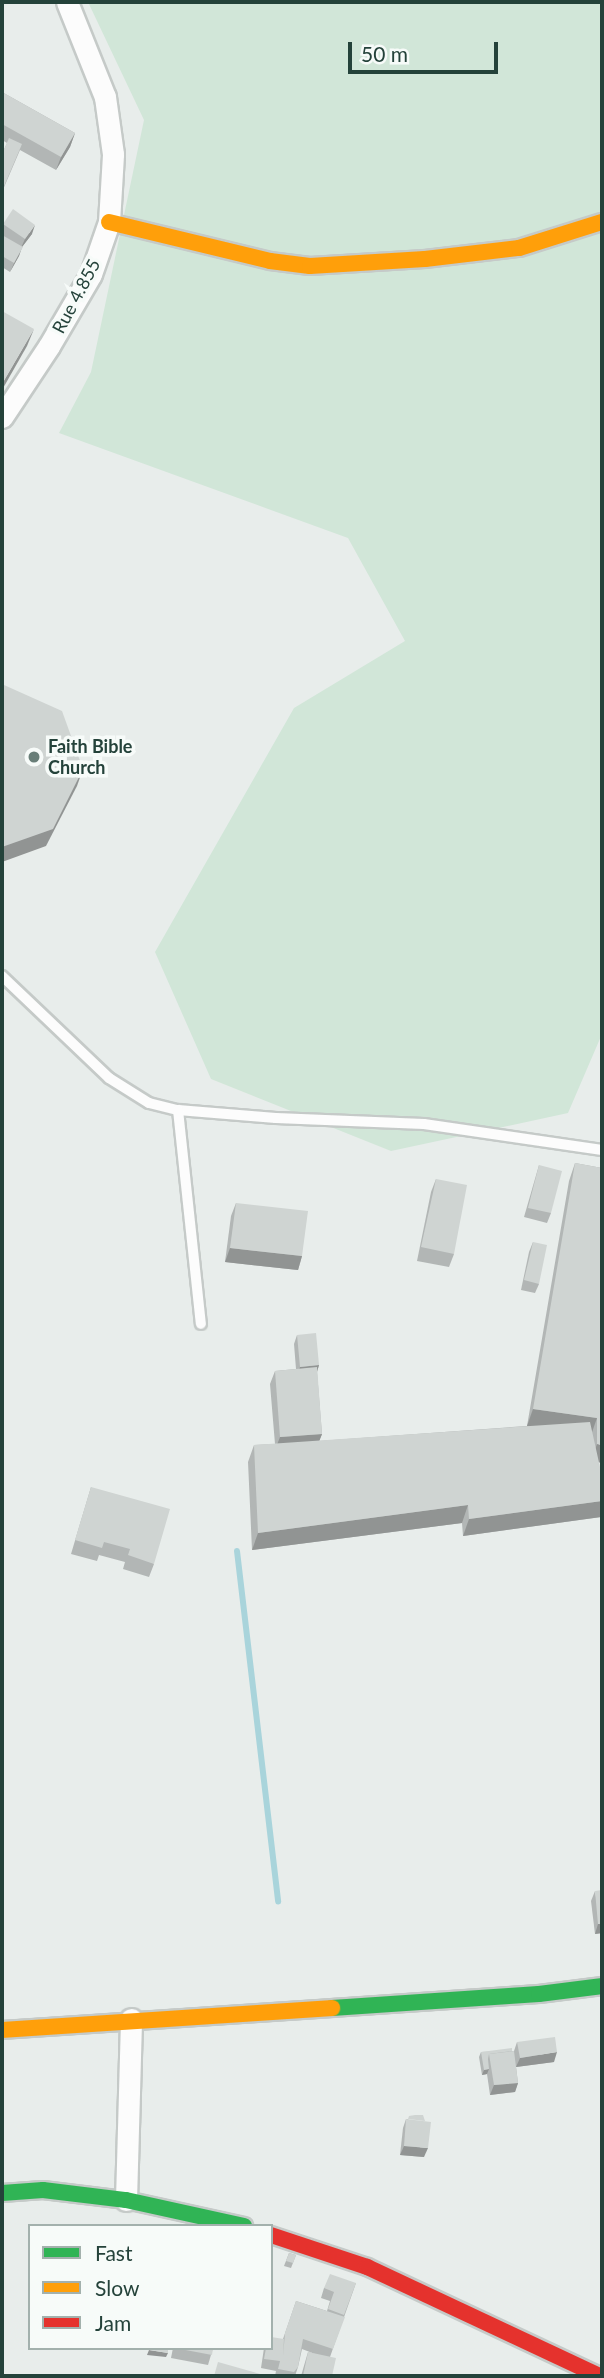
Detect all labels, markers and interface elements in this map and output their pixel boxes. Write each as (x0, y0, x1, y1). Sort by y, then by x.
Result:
scale bar (352, 28, 503, 72)
text: 50 m (361, 41, 408, 66)
street label: Rue 4.855 (47, 255, 105, 337)
place label: Faith Bible Church (48, 736, 132, 778)
marker: Faith Bible Church (26, 749, 42, 765)
legend (28, 2224, 273, 2350)
text: Fast (95, 2240, 132, 2265)
text: Slow (95, 2275, 139, 2300)
text: Jam (95, 2310, 131, 2335)

